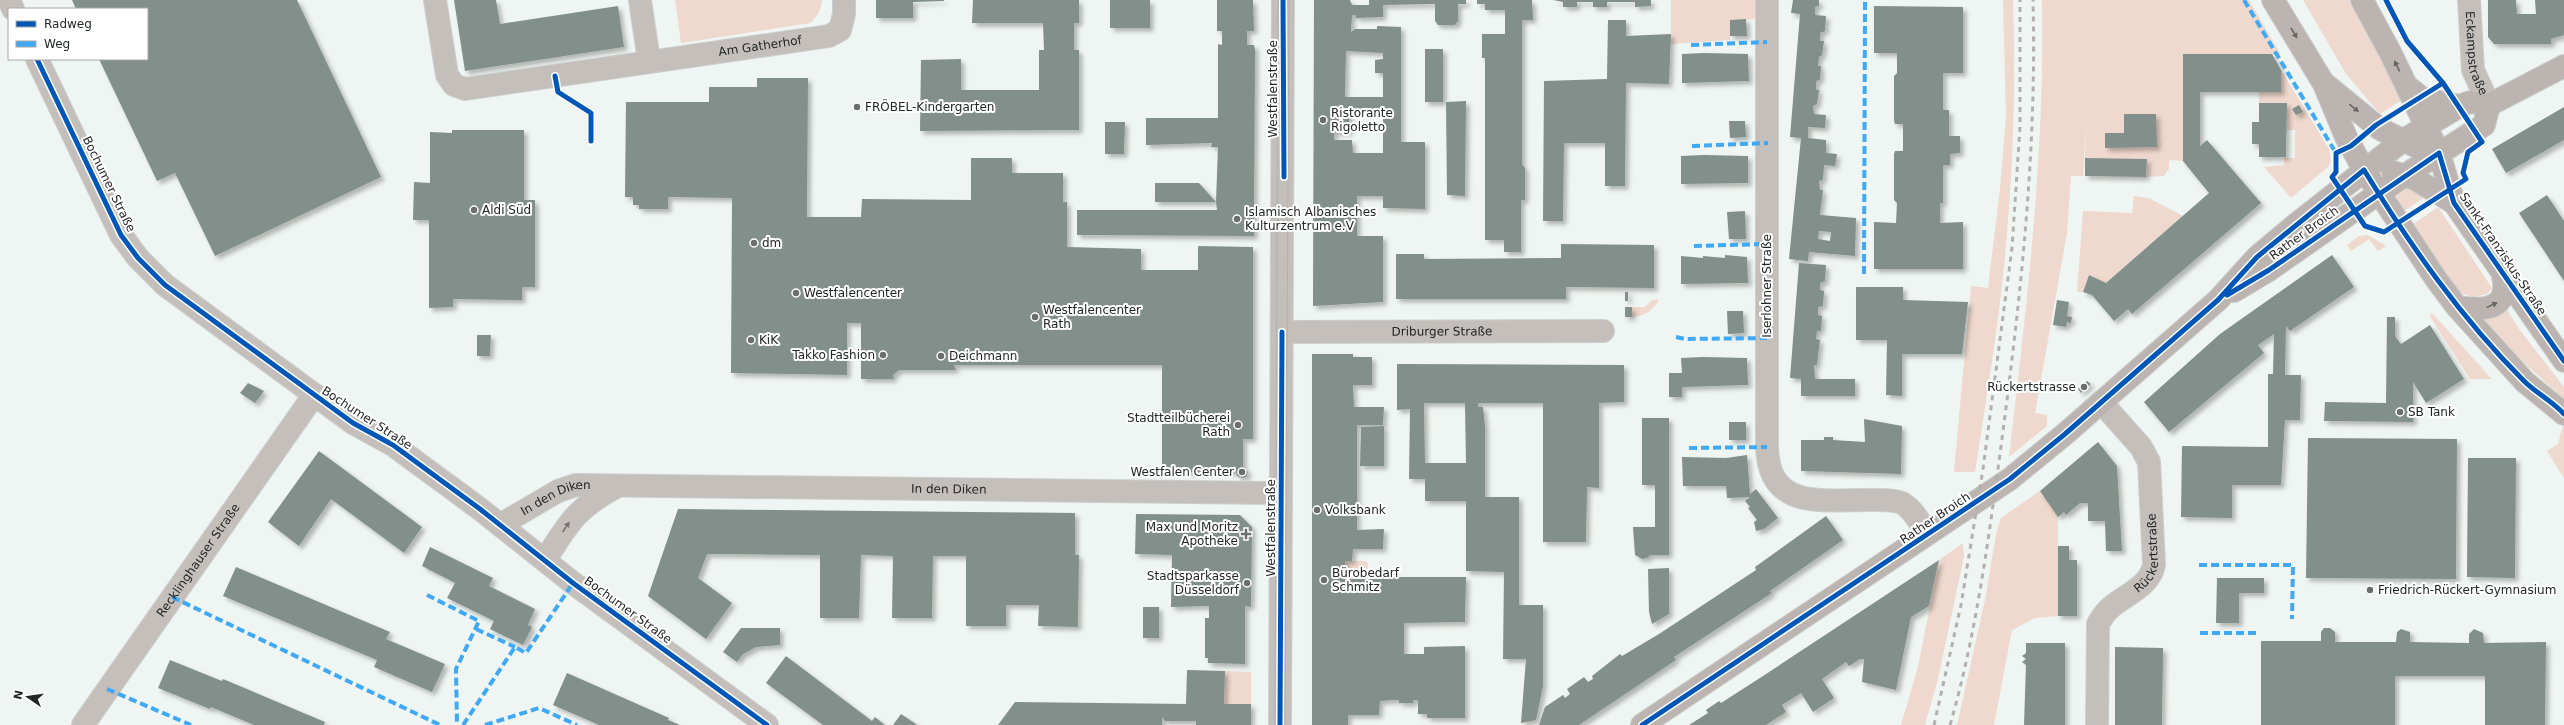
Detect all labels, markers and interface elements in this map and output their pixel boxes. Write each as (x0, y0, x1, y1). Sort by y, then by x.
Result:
legend (8, 8, 148, 60)
street label: Eckampstraße (2463, 11, 2491, 97)
text: Radweg (44, 17, 92, 31)
one-way arrow (2290, 27, 2297, 39)
street label: Am Gatherhof (717, 33, 803, 59)
text: Weg (44, 37, 70, 51)
street label: Westfalenstraße (1266, 40, 1280, 138)
one-way arrow (2394, 60, 2400, 71)
place label: FRÖBEL-Kindergarten (865, 98, 994, 114)
marker: FRÖBEL-Kindergarten (852, 102, 862, 112)
one-way arrow (2349, 104, 2360, 112)
place label: Ristorante Rigoletto (1331, 106, 1393, 134)
marker: Ristorante Rigoletto (1318, 115, 1328, 125)
street label: Bochumer Straße (80, 134, 138, 234)
street label: Sankt-Franziskus-Straße (2457, 190, 2549, 318)
place label: Aldi Süd (482, 203, 531, 217)
street label: Rather Broich (2267, 203, 2341, 263)
marker: Aldi Süd (469, 205, 479, 215)
place label: Islamisch Albanisches Kulturzentrum e.V (1245, 205, 1376, 233)
marker: Islamisch Albanisches Kulturzentrum e.V (1232, 214, 1242, 224)
street label: Iserlohner Straße (1760, 234, 1774, 338)
place label: dm (762, 236, 781, 250)
marker: dm (749, 238, 759, 248)
place label: Westfalencenter (804, 286, 902, 300)
marker: Westfalencenter (791, 288, 801, 298)
one-way arrow (2486, 302, 2498, 308)
place label: Westfalencenter Rath (1043, 303, 1141, 331)
marker: Westfalencenter Rath (1030, 312, 1040, 322)
street label: Driburger Straße (1392, 324, 1492, 339)
place label: KiK (759, 333, 779, 347)
marker: KiK (746, 335, 756, 345)
place label: Takko Fashion (791, 348, 875, 362)
place label: Deichmann (949, 349, 1017, 363)
marker: Takko Fashion (878, 350, 888, 360)
marker: Deichmann (936, 351, 946, 361)
place label: Rückertstrasse (1987, 380, 2076, 394)
marker: Rückertstrasse (2079, 382, 2089, 392)
street label: Bochumer Straße (319, 384, 415, 452)
place label: SB Tank (2408, 405, 2455, 419)
marker: SB Tank (2395, 407, 2405, 417)
place label: Stadtteilbücherei Rath (1127, 411, 1230, 439)
marker: Stadtteilbücherei Rath (1233, 420, 1243, 430)
place label: Westfalen Center (1130, 465, 1234, 479)
marker: Westfalen Center (1237, 467, 1247, 477)
street label: In den Diken (518, 478, 591, 518)
street label: Westfalenstraße (1264, 479, 1278, 577)
street label: In den Diken (911, 482, 987, 497)
street label: Rather Broich (1897, 489, 1973, 547)
street label: Recklinghauser Straße (154, 501, 243, 620)
place label: Volksbank (1325, 503, 1386, 517)
marker: Volksbank (1312, 505, 1322, 515)
street label: Rückertstraße (2131, 513, 2161, 596)
place label: Max und Moritz Apotheke (1146, 520, 1238, 548)
one-way arrow (563, 522, 570, 533)
marker: Max und Moritz Apotheke (1241, 529, 1251, 539)
place label: Bürobedarf Schmitz (1332, 566, 1400, 594)
place label: Stadtsparkasse Düsseldorf (1147, 569, 1240, 597)
street label: Bochumer Straße (582, 574, 674, 646)
marker: Bürobedarf Schmitz (1319, 575, 1329, 585)
marker: Stadtsparkasse Düsseldorf (1242, 578, 1252, 588)
place label: Friedrich-Rückert-Gymnasium (2378, 583, 2556, 597)
marker: Friedrich-Rückert-Gymnasium (2365, 585, 2375, 595)
north arrow (8, 677, 48, 717)
text: N (11, 689, 26, 701)

